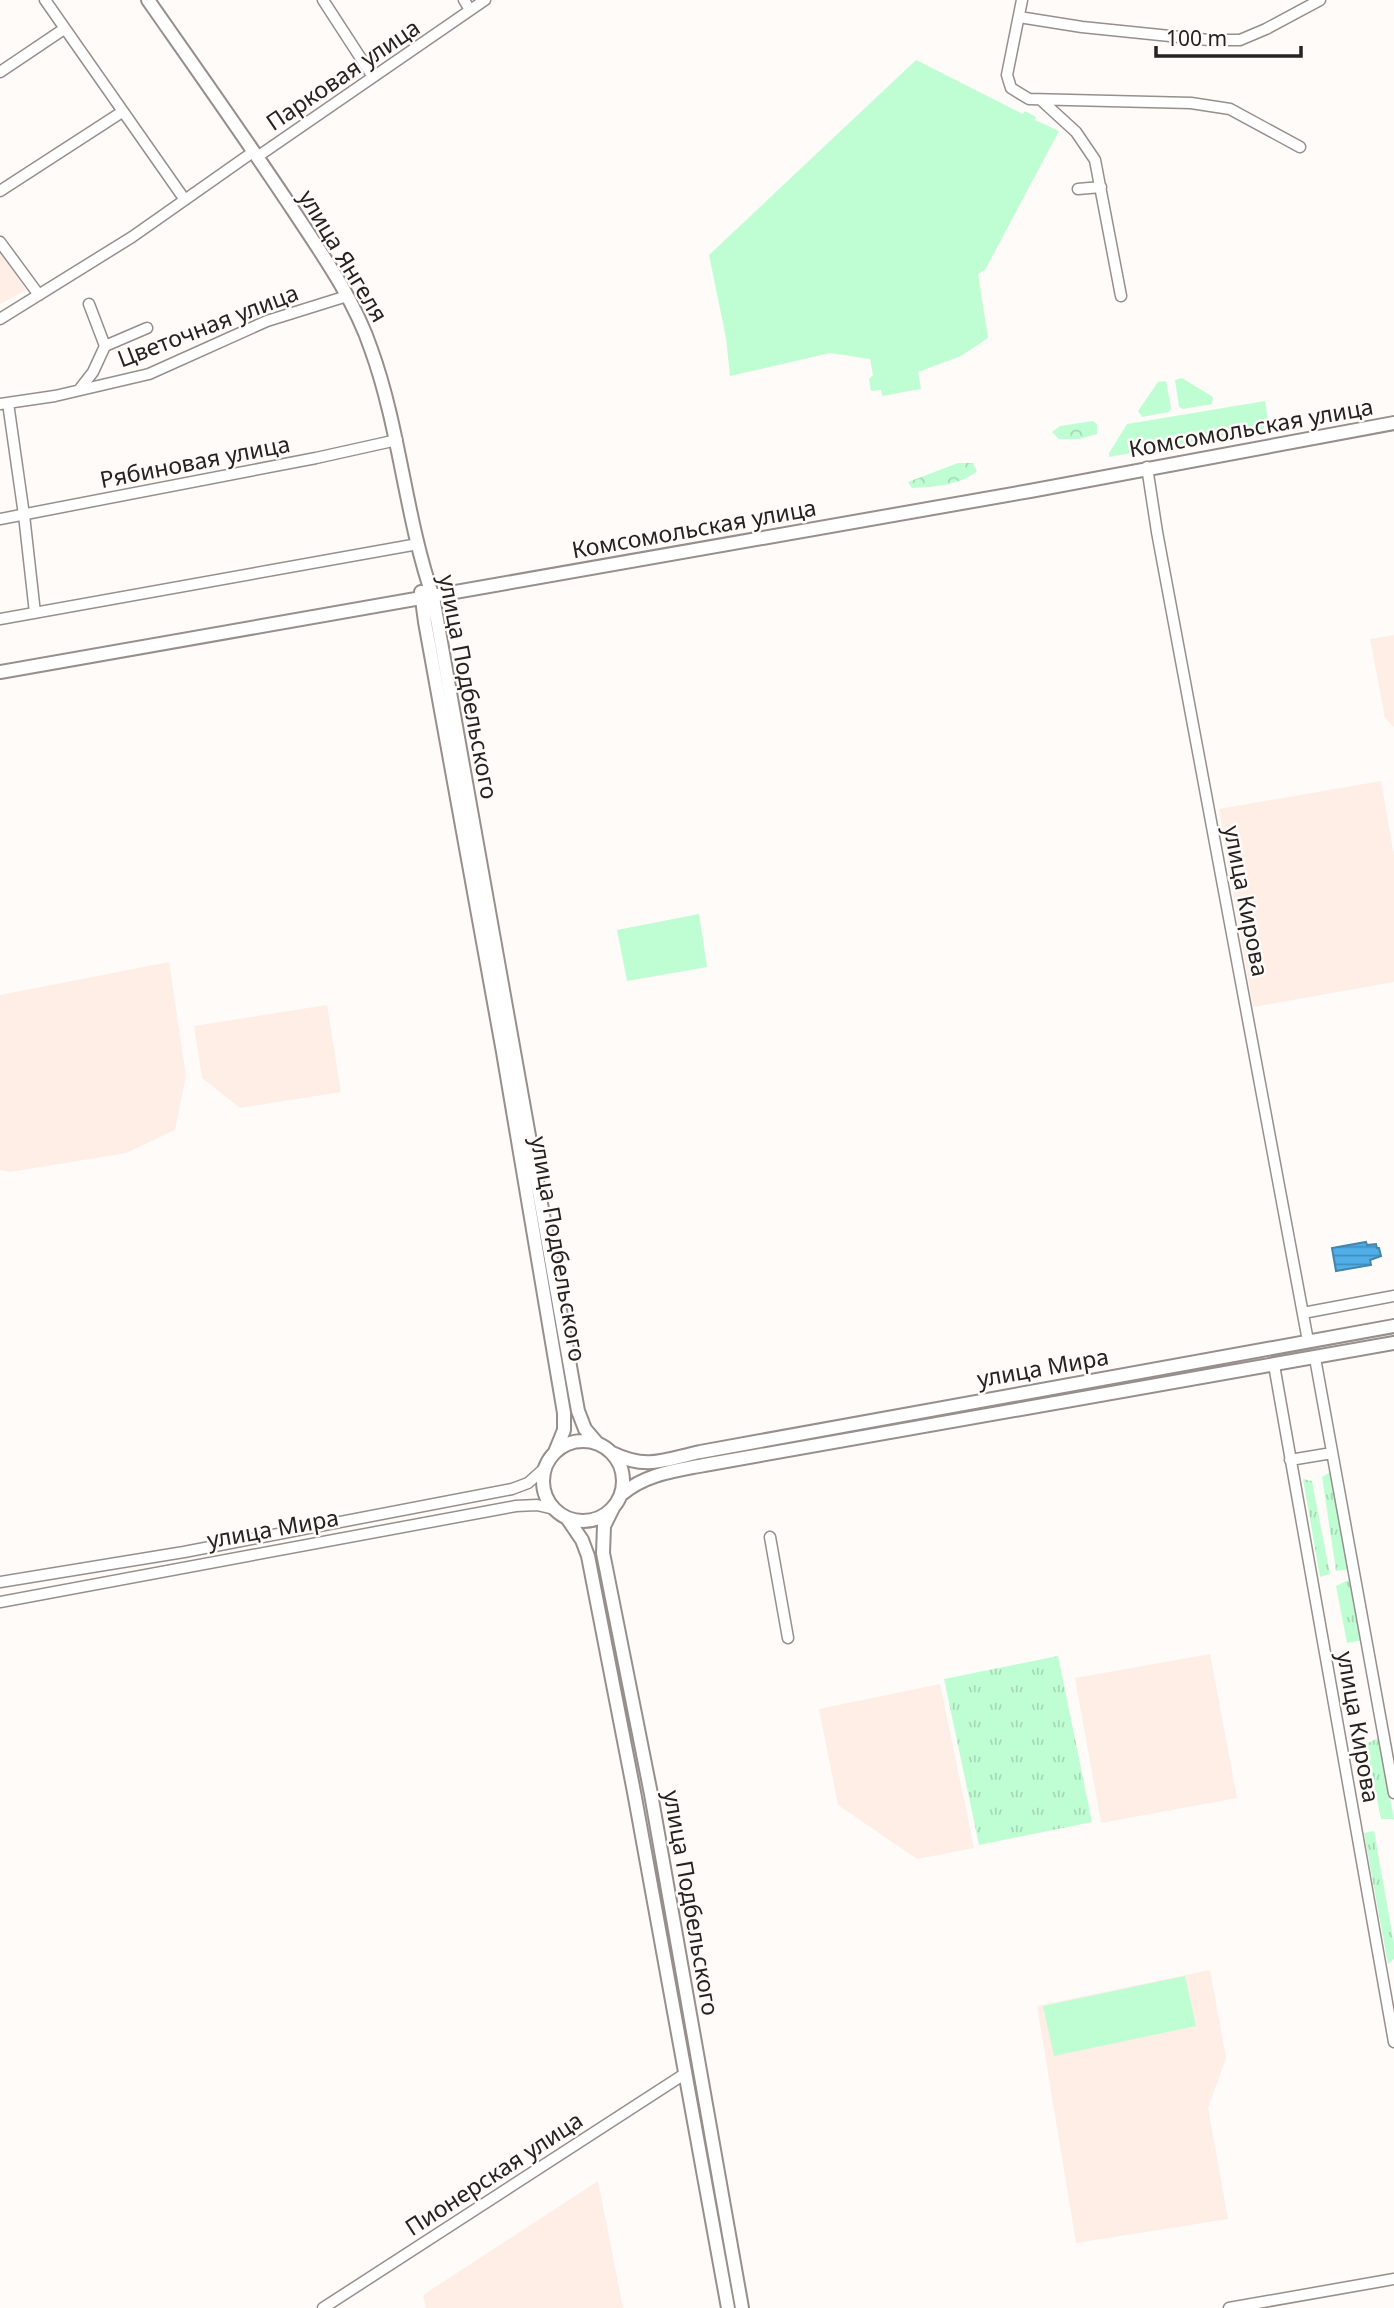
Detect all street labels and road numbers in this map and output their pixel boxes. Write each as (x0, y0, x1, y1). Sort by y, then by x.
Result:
street label: Парковая улица (259, 11, 426, 138)
street label: улица Янгеля (292, 183, 396, 328)
street label: Цветочная улица (113, 276, 303, 374)
street label: Комсомольская улица (1126, 390, 1376, 464)
street label: Рябиновая улица (97, 427, 293, 495)
street label: Комсомольская улица (569, 491, 819, 565)
street label: улица Подбельского (432, 572, 506, 802)
street label: улица Кирова (1217, 823, 1277, 979)
street label: улица Подбельского (523, 1134, 595, 1364)
street label: улица Мира (975, 1340, 1111, 1394)
street label: улица Мира (205, 1501, 341, 1555)
street label: улица Кирова (1330, 1649, 1388, 1805)
street label: улица Подбельского (656, 1788, 728, 2018)
street label: Пионерская улица (398, 2104, 589, 2243)

